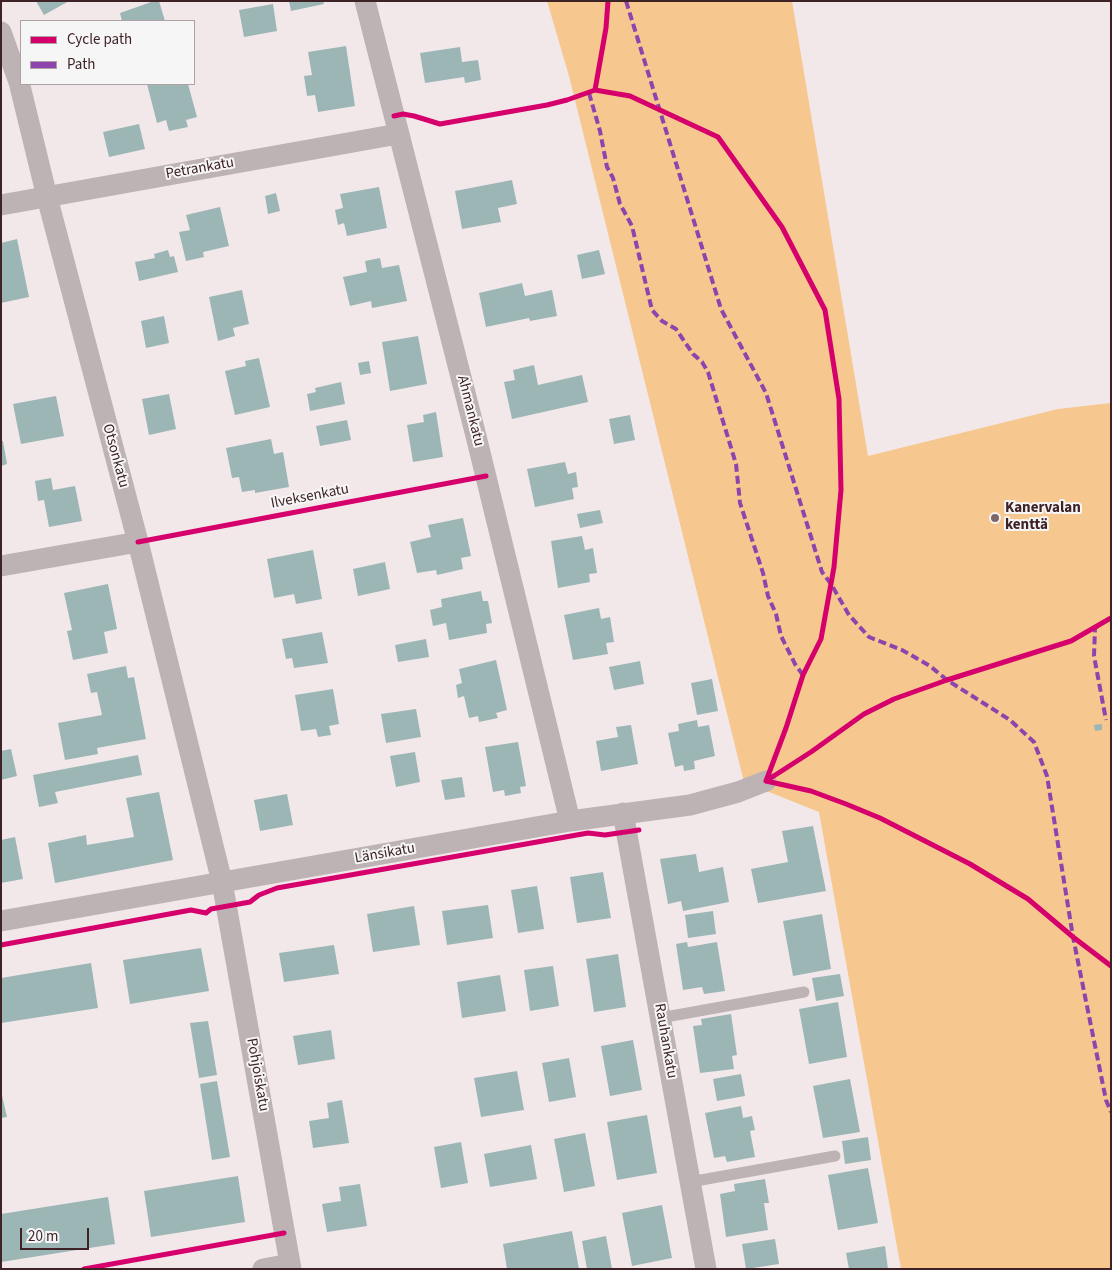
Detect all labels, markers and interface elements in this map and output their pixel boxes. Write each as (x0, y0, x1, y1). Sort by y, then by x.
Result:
legend (20, 20, 195, 85)
text: Cycle path (67, 29, 132, 50)
text: Path (67, 54, 95, 75)
street label: Petrankatu (164, 154, 236, 184)
street label: Ahmankatu (453, 374, 487, 448)
street label: Otsonkatu (98, 422, 132, 490)
street label: Ilveksenkatu (269, 481, 351, 513)
place label: Kanervalan kenttä (1005, 500, 1081, 535)
marker: Kanervalan kenttä (989, 512, 1001, 524)
street label: Länsikatu (353, 840, 417, 868)
street label: Rauhankatu (650, 1002, 680, 1080)
street label: Pohjoiskatu (242, 1037, 272, 1113)
scale bar (22, 1218, 91, 1250)
text: 20 m (28, 1226, 58, 1247)

